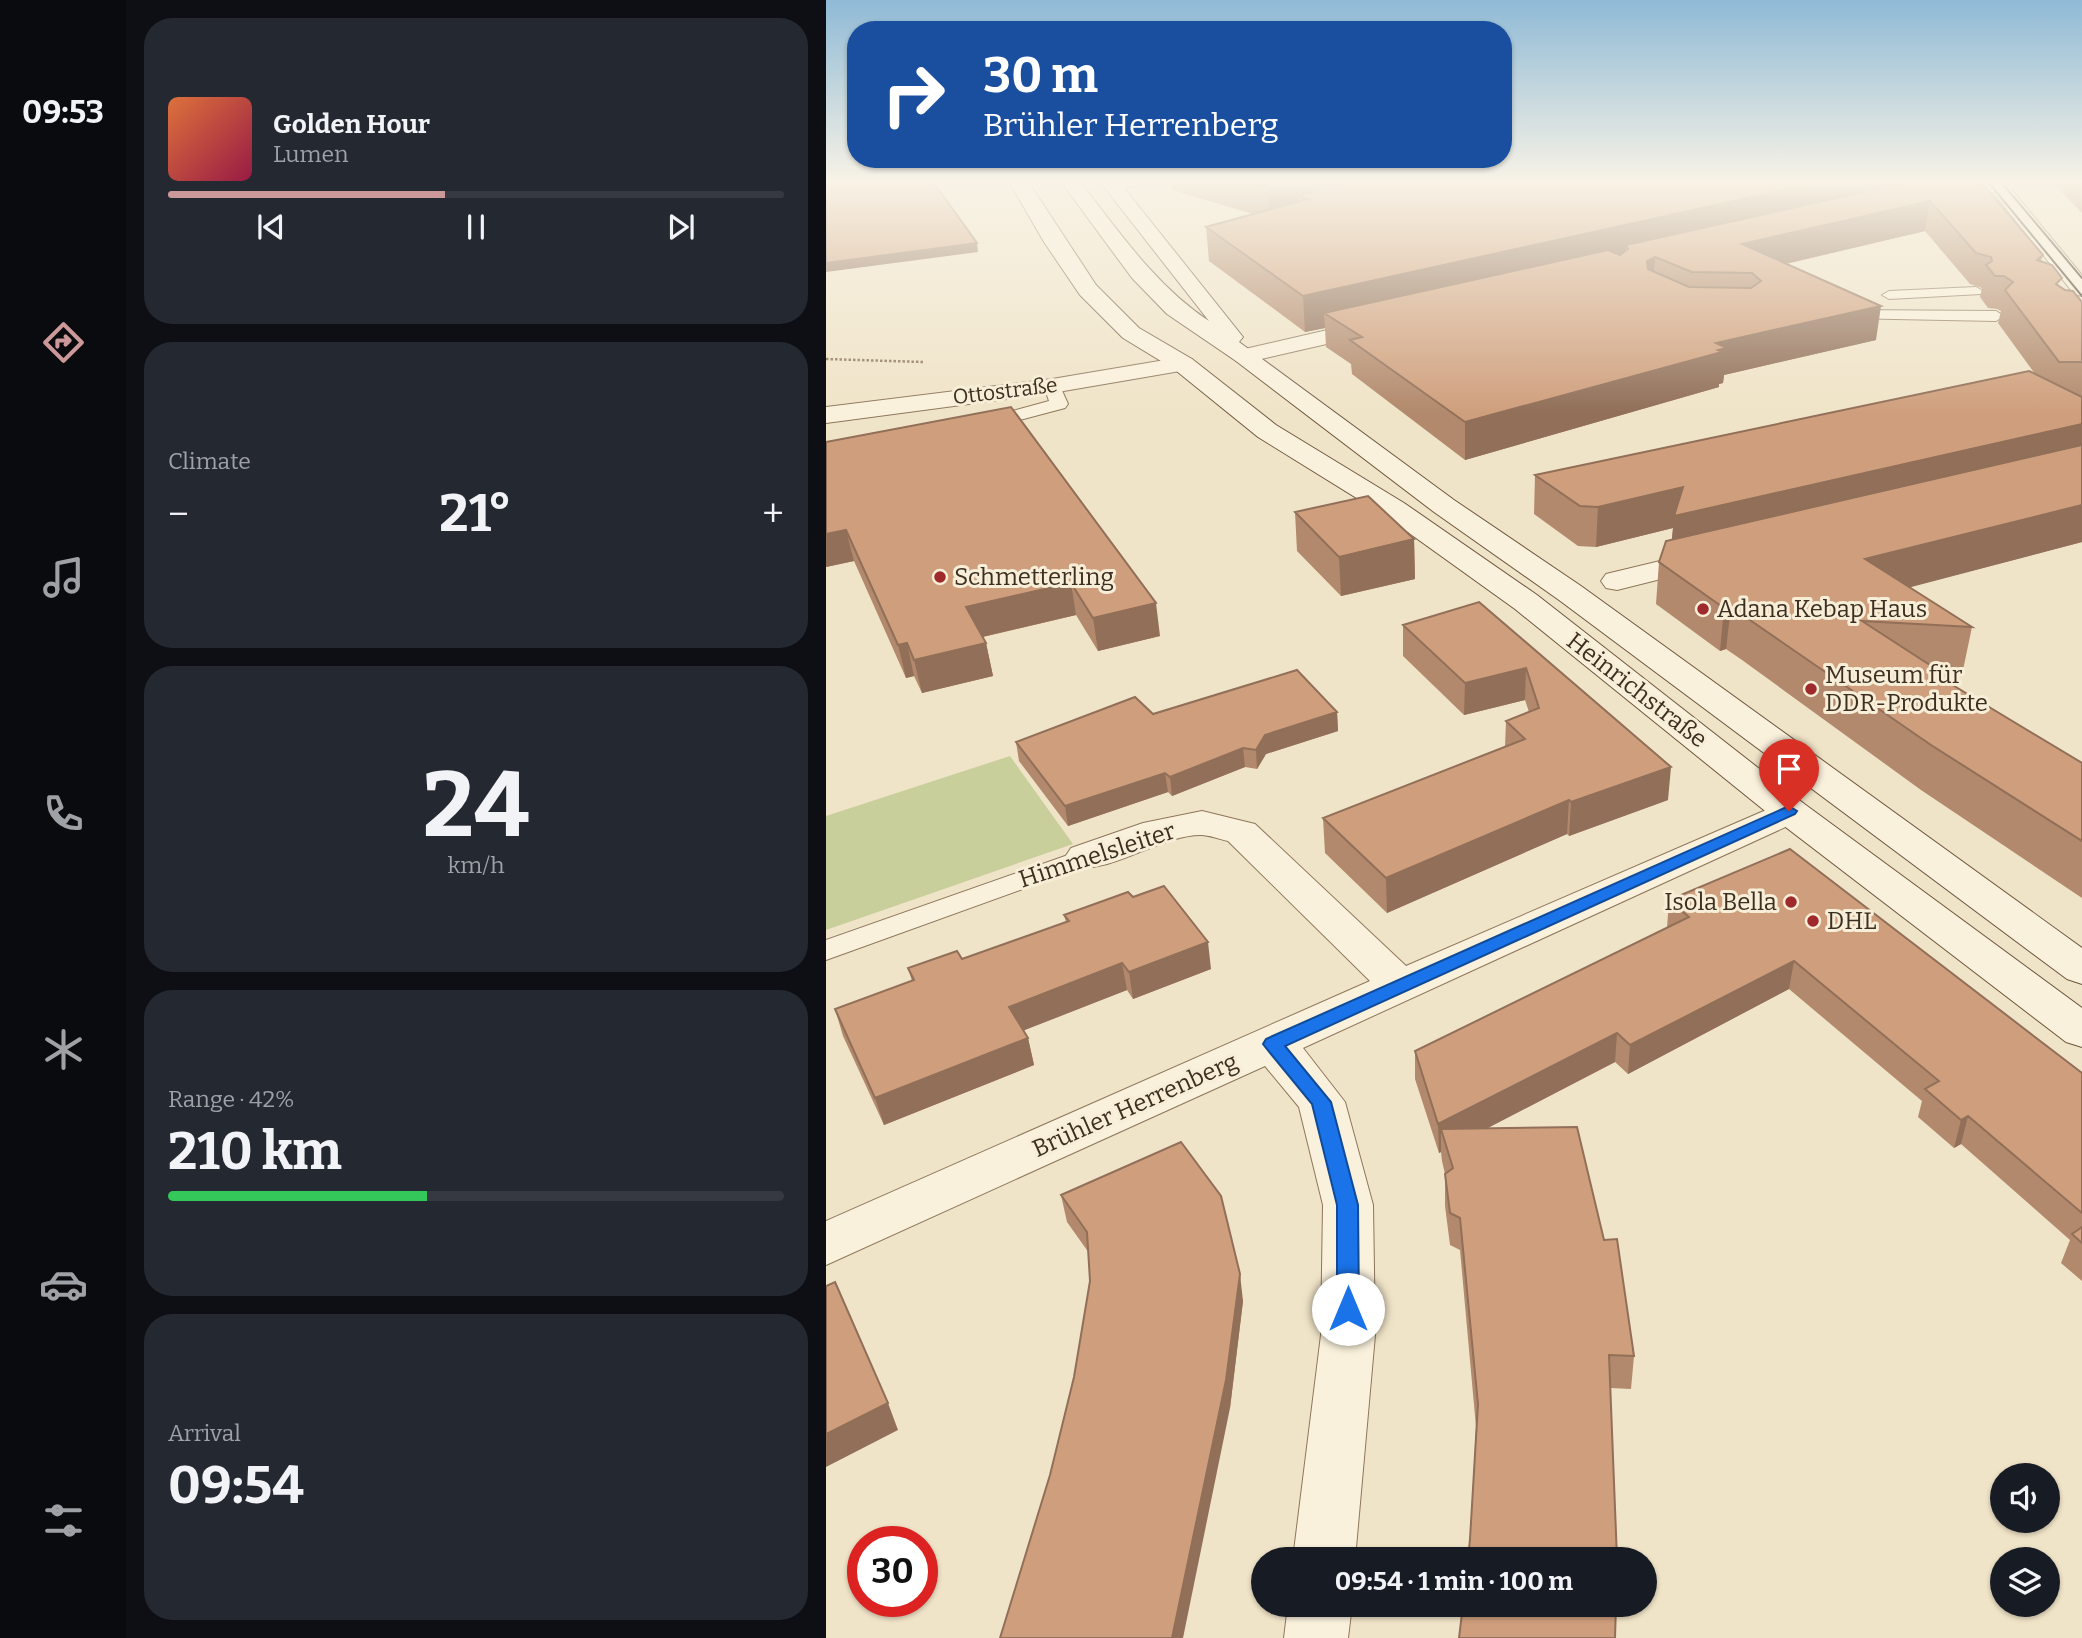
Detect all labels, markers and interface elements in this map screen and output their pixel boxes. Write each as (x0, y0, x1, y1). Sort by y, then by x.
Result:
text: 30 m (983, 46, 1098, 105)
icon: right (868, 49, 959, 140)
text: 09:53 (22, 93, 104, 131)
text: Brühler Herrenberg (983, 106, 1279, 144)
text: Golden Hour (273, 109, 430, 140)
text: Lumen (273, 140, 349, 168)
icon: previous (252, 208, 290, 246)
icon: pause (457, 208, 495, 246)
icon: next (662, 208, 700, 246)
icon: directions (39, 318, 88, 367)
street label: Ottostraße (951, 372, 1059, 410)
text: Climate (168, 447, 251, 475)
text: 21° (439, 482, 512, 545)
text: − (168, 491, 189, 537)
text: + (762, 491, 784, 537)
icon: music (39, 553, 88, 602)
place label: Schmetterling (954, 563, 1114, 591)
marker: Schmetterling (932, 569, 948, 585)
place label: Adana Kebap Haus (1717, 595, 1927, 623)
marker: Adana Kebap Haus (1695, 601, 1711, 617)
street label: Heinrichstraße (1561, 627, 1713, 753)
place label: Museum für DDR-Produkte (1825, 661, 1988, 717)
marker: Museum für DDR-Produkte (1803, 681, 1819, 697)
pin (1759, 739, 1819, 811)
icon: arrive (1770, 750, 1808, 788)
text: 24 (423, 751, 529, 860)
icon: phone (39, 789, 88, 838)
street label: Himmelsleiter (1015, 816, 1179, 893)
text: km/h (448, 851, 504, 879)
place label: Isola Bella (1664, 888, 1777, 916)
marker: Isola Bella (1783, 894, 1799, 910)
place label: DHL (1827, 907, 1877, 935)
marker: DHL (1805, 913, 1821, 929)
icon: climate (39, 1025, 88, 1074)
street label: Brühler Herrenberg (1028, 1047, 1242, 1163)
text: Range · 42% (168, 1085, 294, 1113)
text: 210 km (168, 1120, 342, 1183)
icon: car (39, 1260, 88, 1309)
position arrow (1311, 1272, 1385, 1346)
text: Arrival (168, 1419, 241, 1447)
text: 09:54 (168, 1454, 304, 1517)
map controls (1990, 1463, 2060, 1617)
button: sound (1990, 1463, 2060, 1533)
icon: filters (39, 1496, 88, 1545)
speed limit sign: 30 (847, 1526, 938, 1617)
button: layers (1990, 1547, 2060, 1617)
text: 09:54 · 1 min · 100 m (1335, 1566, 1573, 1597)

